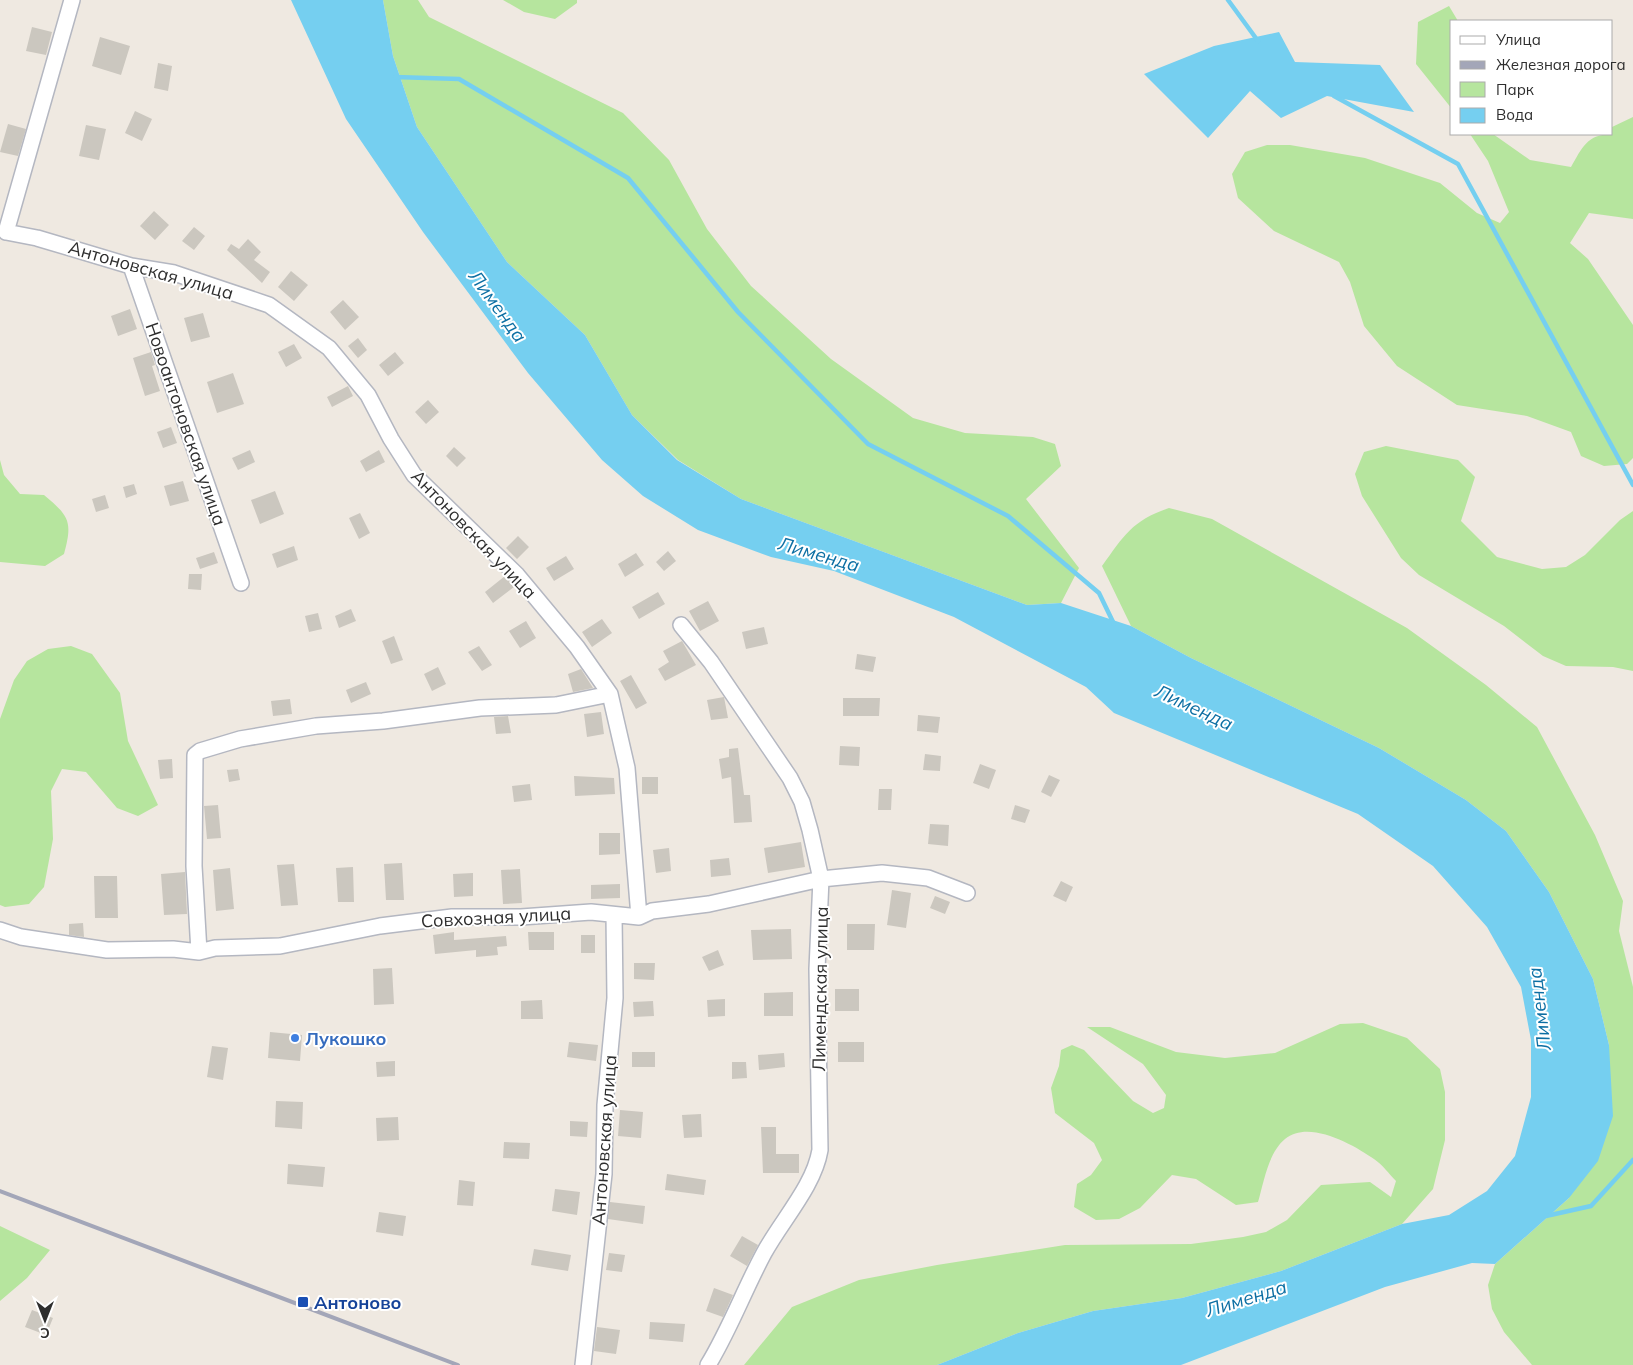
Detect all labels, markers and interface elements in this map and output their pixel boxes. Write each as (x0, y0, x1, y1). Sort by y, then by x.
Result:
legend (1450, 20, 1613, 135)
text: Улица (1495, 30, 1541, 49)
text: Железная дорога (1496, 55, 1626, 74)
text: Парк (1496, 80, 1535, 99)
text: Вода (1496, 105, 1533, 124)
street label: Антоновская улица (66, 235, 236, 305)
water label: Лименда (463, 264, 532, 347)
street label: Новоантоновская улица (140, 319, 232, 529)
street label: Антоновская улица (406, 465, 542, 603)
water label: Лименда (775, 531, 862, 577)
water label: Лименда (1150, 678, 1237, 736)
street label: Совхозная улица (420, 902, 572, 932)
street label: Лимендская улица (807, 906, 833, 1072)
water label: Лименда (1522, 966, 1556, 1053)
place label: Лукошко (305, 1027, 387, 1050)
marker: Лукошко (289, 1032, 301, 1044)
street label: Антоновская улица (587, 1054, 621, 1226)
water label: Лименда (1202, 1274, 1289, 1322)
place label: Антоново (314, 1291, 402, 1314)
north arrow (20, 1295, 70, 1345)
marker: Антоново (296, 1295, 310, 1309)
text: С (40, 1324, 50, 1342)

